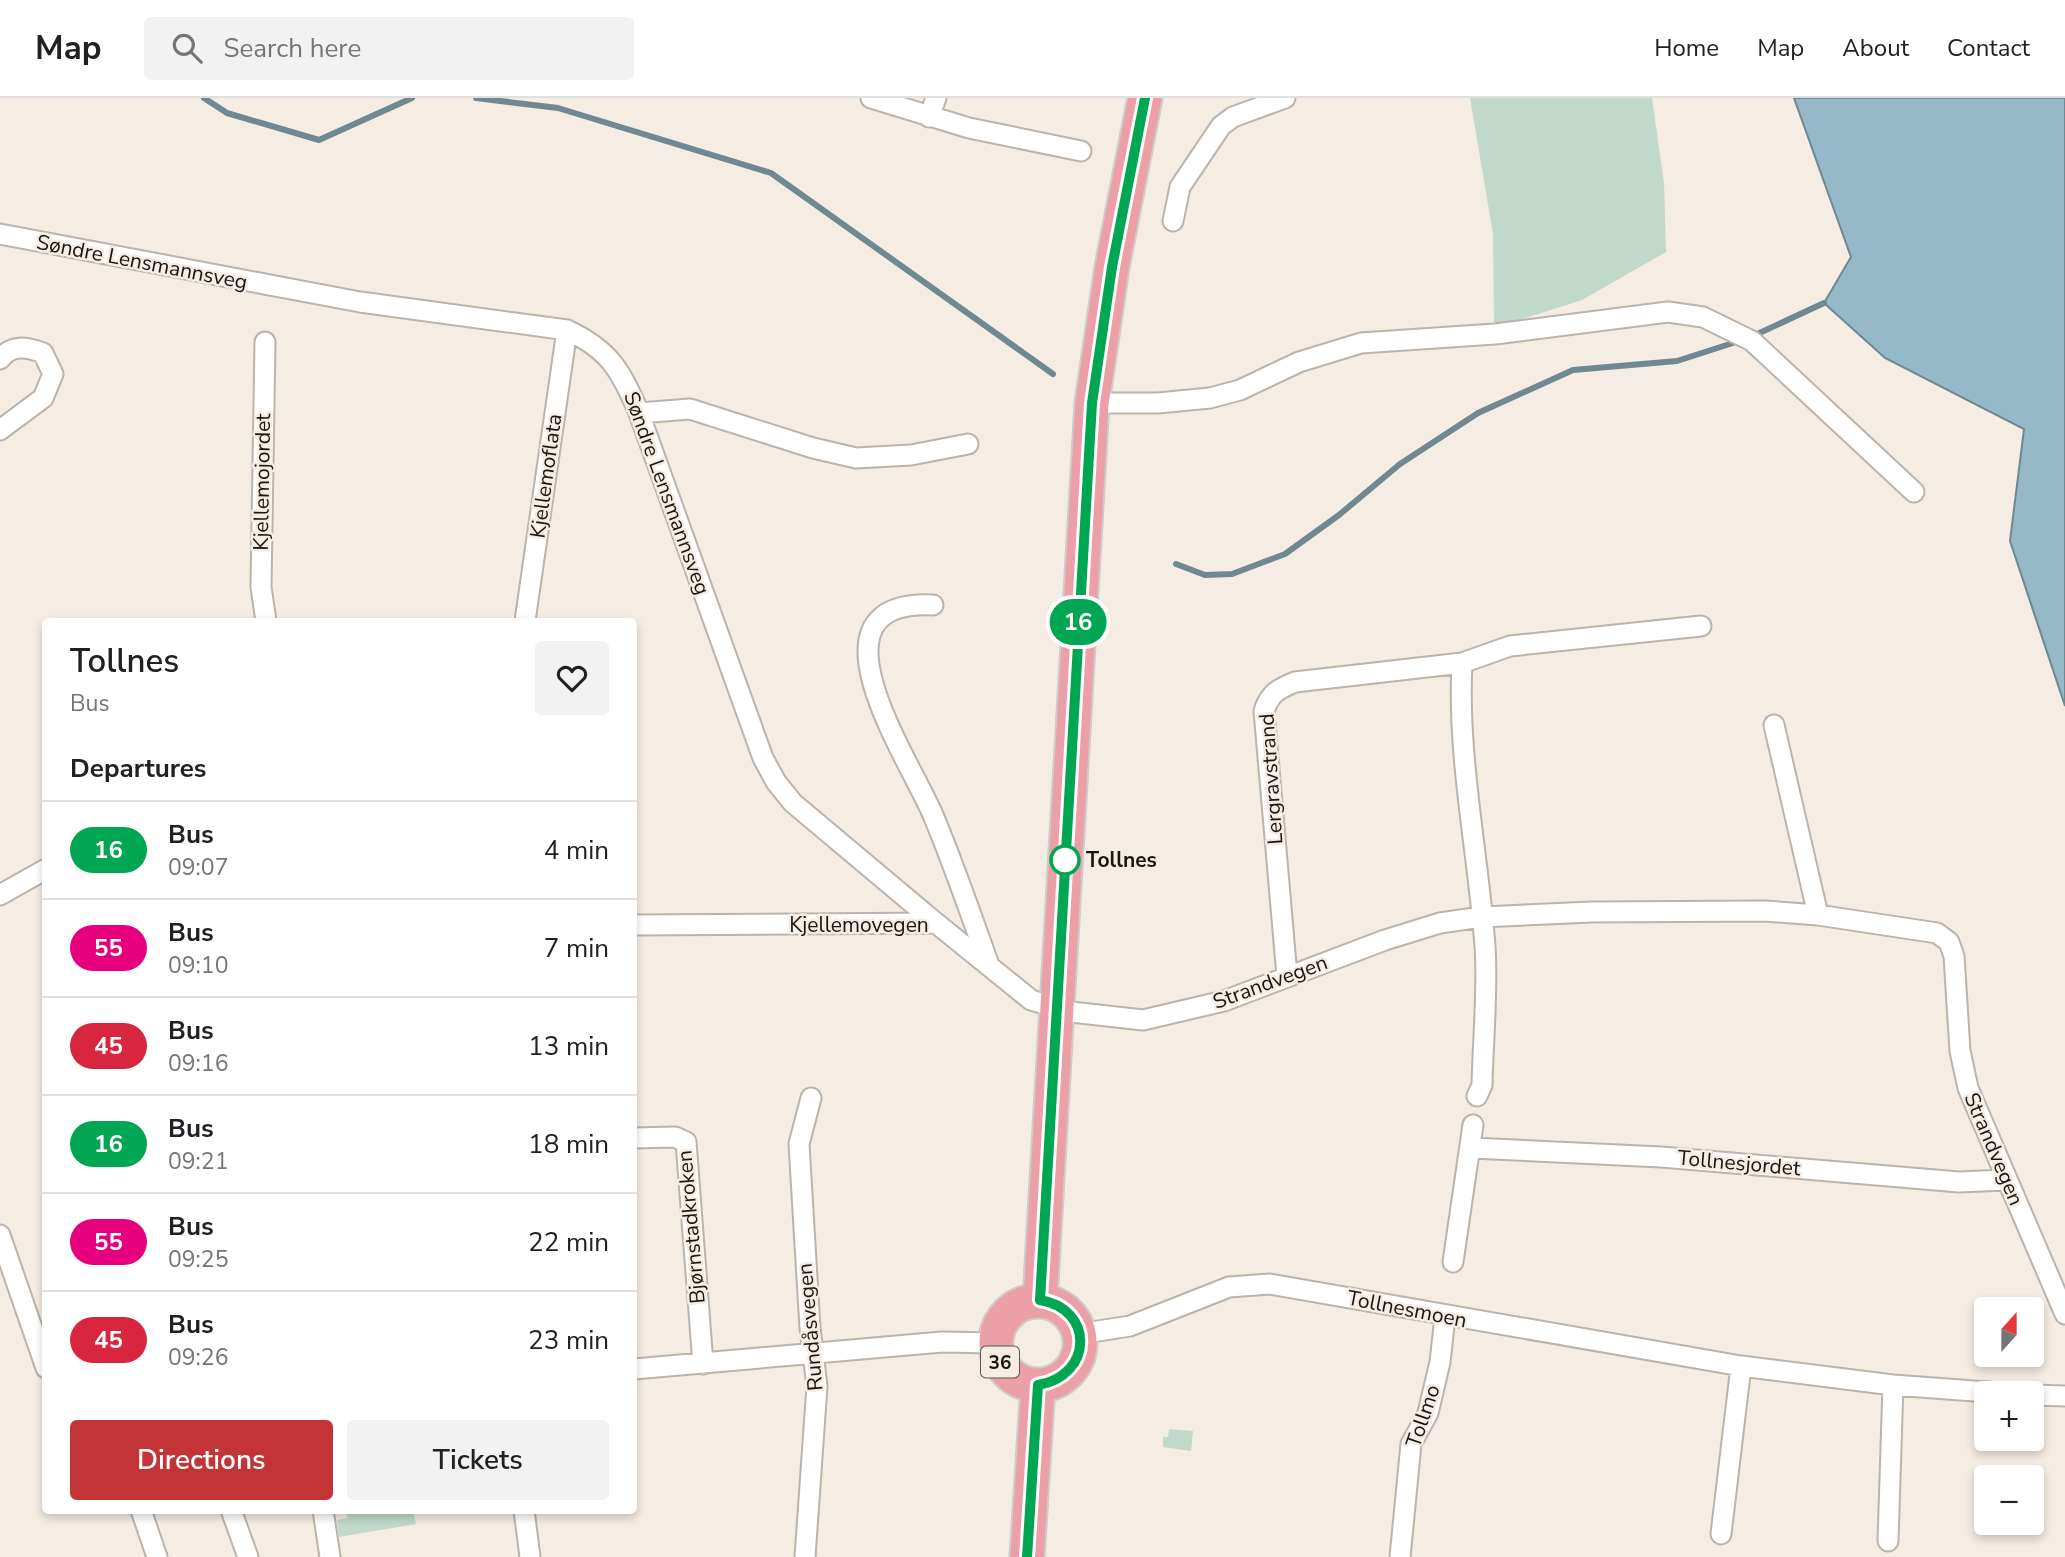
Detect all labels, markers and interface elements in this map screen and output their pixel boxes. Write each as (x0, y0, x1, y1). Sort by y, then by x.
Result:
search box (144, 17, 634, 80)
text: Map (35, 26, 102, 71)
icon: search (168, 29, 206, 67)
text: Search here (224, 31, 361, 66)
text: Home (1654, 32, 1719, 64)
text: Map (1757, 32, 1804, 64)
text: About (1842, 32, 1909, 64)
text: Contact (1947, 32, 2030, 64)
street label: Søndre Lensmannsveg (34, 228, 250, 296)
street label: Søndre Lensmannsveg (617, 388, 717, 598)
street label: Kjellemoflata (523, 412, 569, 540)
street label: Kjellemojordet (247, 413, 277, 551)
line badge: 16 (1046, 599, 1110, 645)
text: 16 (1064, 606, 1092, 638)
text: Tollnes (70, 639, 179, 684)
button: heart (535, 641, 609, 715)
text: Bus (70, 688, 110, 719)
street label: Lergravstrand (1252, 713, 1290, 845)
text: Departures (70, 751, 206, 786)
text: Bus (168, 817, 214, 852)
text: 4 min (544, 833, 609, 868)
text: 16 (94, 834, 123, 866)
marker: Tollnes (1050, 845, 1080, 875)
place label: Tollnes (1086, 846, 1157, 874)
text: 09:07 (168, 852, 228, 883)
street label: Kjellemovegen (789, 911, 929, 939)
text: Bus (168, 915, 214, 950)
text: 7 min (544, 931, 609, 966)
text: 55 (94, 932, 123, 964)
street label: Strandvegen (1209, 948, 1331, 1016)
text: 09:10 (168, 950, 228, 981)
text: Bus (168, 1013, 214, 1048)
text: 13 min (528, 1029, 609, 1064)
text: 45 (94, 1030, 123, 1062)
text: 09:16 (168, 1048, 228, 1079)
street label: Strandvegen (1958, 1088, 2030, 1210)
text: Bus (168, 1111, 214, 1146)
text: 18 min (528, 1127, 609, 1162)
text: 16 (94, 1128, 123, 1160)
street label: Tollnesjordet (1676, 1144, 1802, 1182)
text: 09:21 (168, 1146, 228, 1177)
street label: Bjørnstadkroken (670, 1149, 712, 1305)
text: Bus (168, 1209, 214, 1244)
text: 22 min (528, 1225, 609, 1260)
text: 55 (94, 1226, 123, 1258)
text: 09:25 (168, 1244, 228, 1275)
street label: Rundåsvegen (790, 1262, 830, 1392)
street label: Tollnesmoen (1345, 1284, 1469, 1334)
north arrow (1974, 1297, 2044, 1367)
map controls (1974, 1297, 2044, 1535)
text: Bus (168, 1307, 214, 1342)
text: 23 min (528, 1323, 609, 1358)
text: 45 (94, 1324, 123, 1356)
text: 09:26 (168, 1342, 228, 1373)
road number: 36 (981, 1346, 1019, 1378)
street label: Tollmo (1399, 1381, 1447, 1451)
button: + (1974, 1381, 2044, 1451)
button: Directions (70, 1420, 333, 1500)
button: Tickets (347, 1420, 609, 1500)
button: − (1974, 1465, 2044, 1535)

